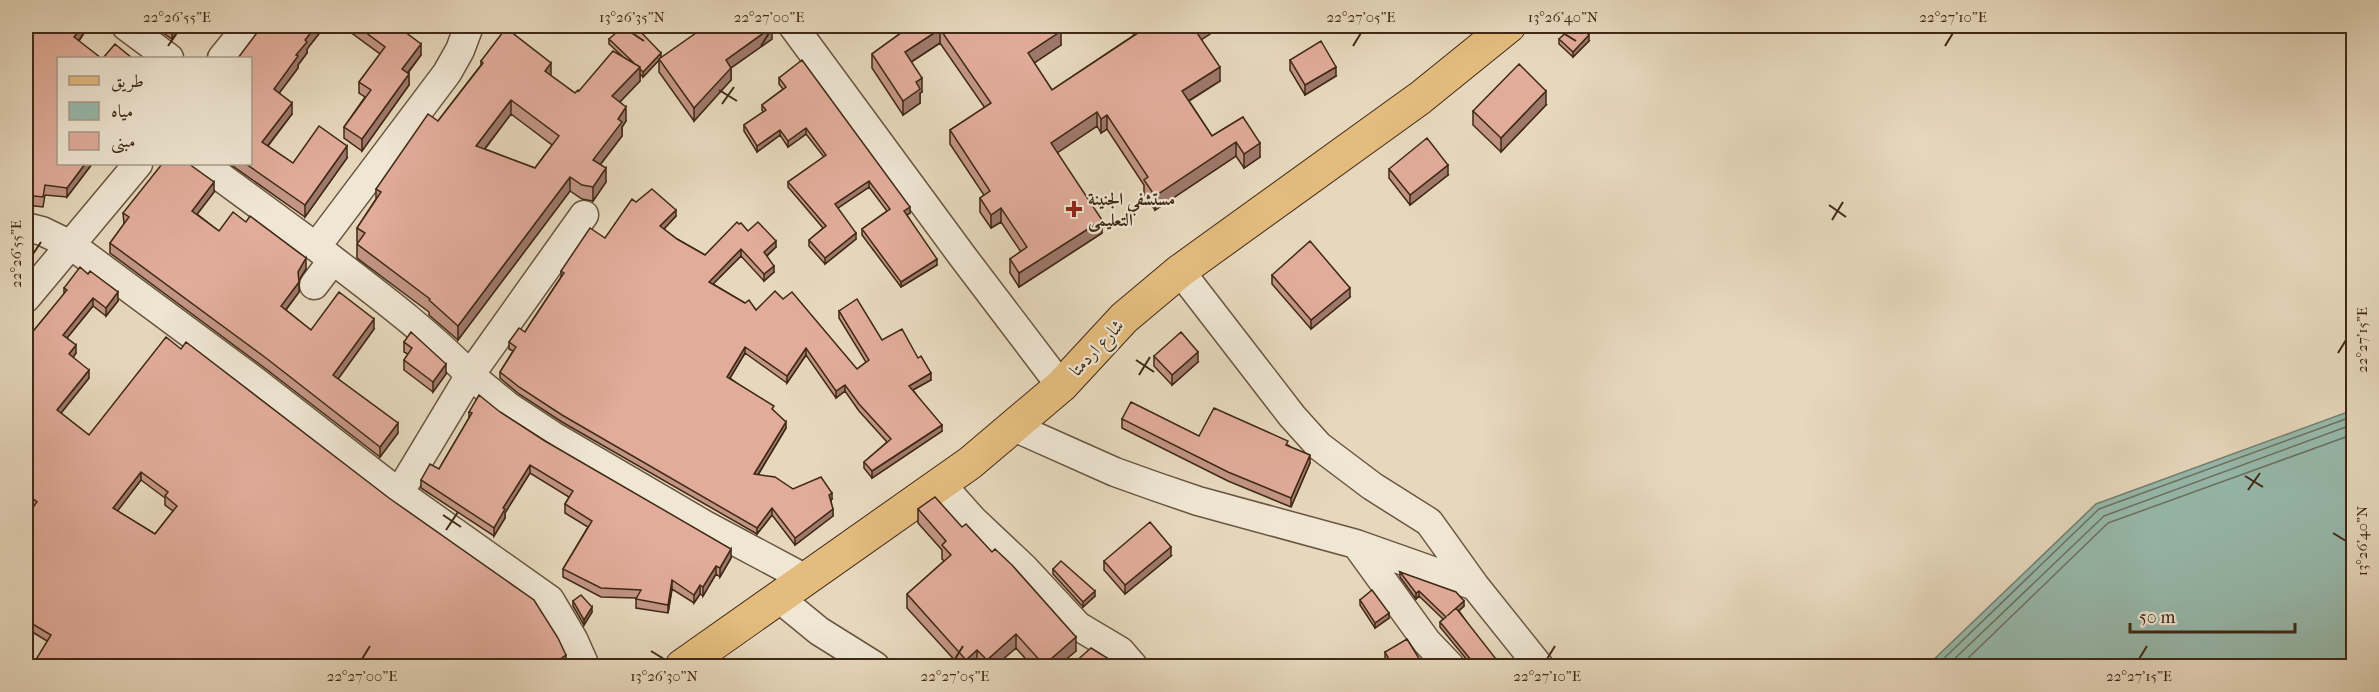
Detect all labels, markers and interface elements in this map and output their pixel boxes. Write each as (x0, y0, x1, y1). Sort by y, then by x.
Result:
text: 22°26'55"E (143, 8, 211, 26)
text: 13°26'35"N (599, 8, 666, 26)
text: 22°27'00"E (734, 8, 804, 26)
text: 22°27'05"E (1327, 8, 1395, 26)
text: 13°26'40"N (1528, 8, 1599, 26)
text: 22°27'10"E (1919, 8, 1987, 26)
legend (57, 57, 252, 165)
text: طريق (111, 71, 144, 93)
text: مياه (111, 101, 133, 122)
text: مبنى (111, 131, 136, 154)
place label: مستشفي الجنينة التعليمى (1088, 189, 1175, 232)
marker: مستشفي الجنينة التعليمى (1065, 200, 1083, 218)
text: 22°26'55"E (7, 220, 25, 288)
text: 22°27'15"E (2353, 307, 2371, 373)
street label: شارع اردمتا (1066, 315, 1131, 383)
text: 13°26'40"N (2353, 505, 2371, 576)
scale bar (2130, 596, 2295, 634)
text: 50 m (2139, 607, 2176, 628)
text: 22°27'00"E (327, 667, 397, 685)
text: 13°26'30"N (630, 667, 698, 685)
text: 22°27'05"E (921, 667, 989, 685)
text: 22°27'10"E (1513, 667, 1581, 685)
text: 22°27'15"E (2106, 667, 2172, 685)

